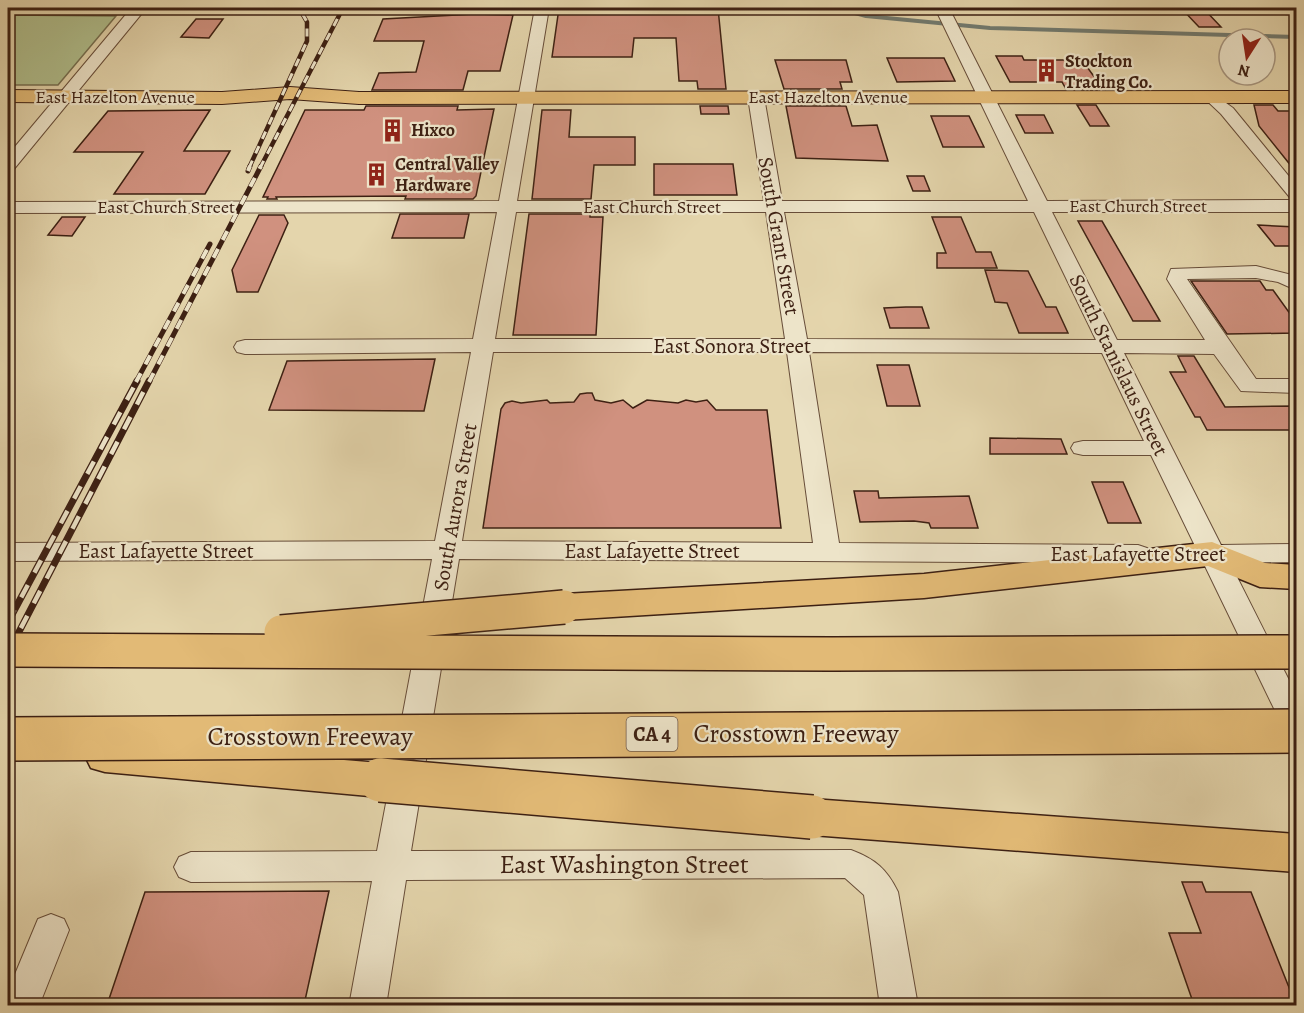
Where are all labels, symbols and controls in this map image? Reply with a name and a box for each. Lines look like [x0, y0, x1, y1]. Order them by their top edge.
north arrow [1217, 27, 1277, 87]
place label: Stockton Trading Co. [1065, 49, 1153, 94]
building icon: Stockton Trading Co. [1034, 58, 1060, 84]
text: N [1236, 59, 1252, 83]
street label: East Hazelton Avenue [35, 85, 195, 109]
street label: East Hazelton Avenue [748, 85, 908, 109]
building icon: Hixco [380, 117, 406, 143]
place label: Hixco [411, 118, 455, 142]
place label: Central Valley Hardware [395, 152, 499, 197]
street label: South Grant Street [751, 155, 807, 317]
building icon: Central Valley Hardware [364, 161, 390, 187]
street label: East Church Street [1069, 194, 1207, 218]
street label: East Church Street [97, 195, 235, 219]
street label: East Church Street [583, 195, 721, 219]
street label: South Stanislaus Street [1063, 269, 1175, 461]
street label: East Sonora Street [653, 332, 811, 360]
street label: South Aurora Street [426, 421, 484, 593]
street label: East Lafayette Street [78, 537, 254, 565]
street label: East Lafayette Street [564, 537, 740, 565]
street label: East Lafayette Street [1050, 540, 1226, 568]
street label: Crosstown Freeway [693, 716, 899, 751]
road number: CA 4 [626, 717, 678, 751]
street label: Crosstown Freeway [207, 719, 413, 754]
street label: East Washington Street [499, 847, 749, 882]

